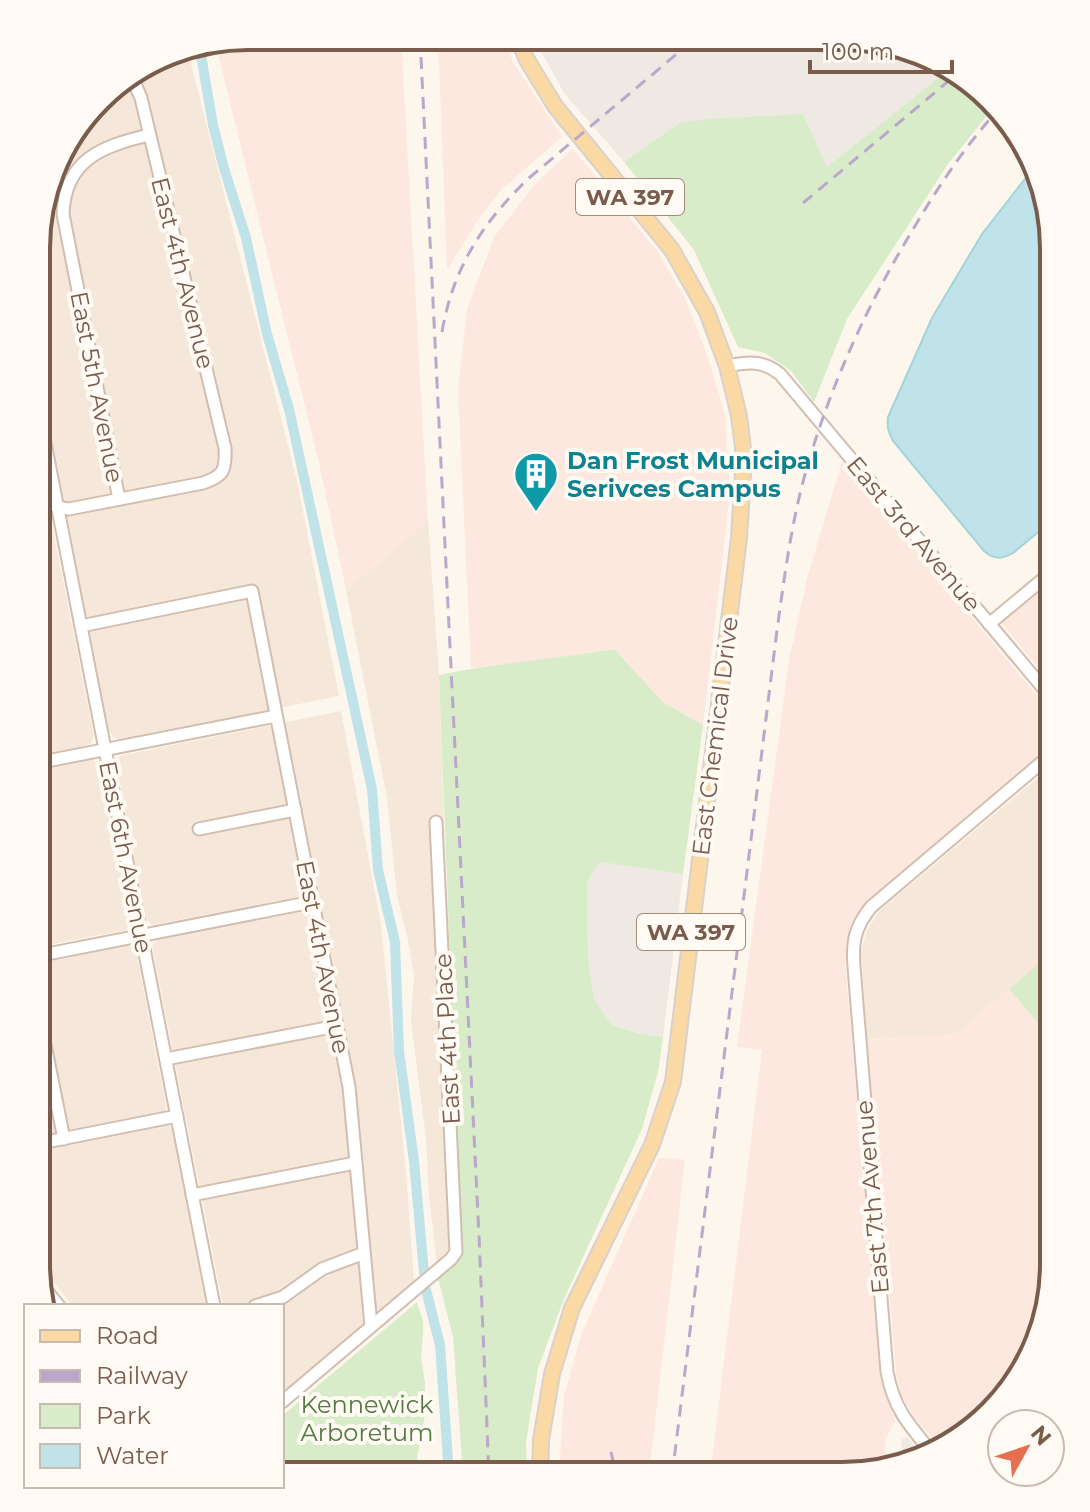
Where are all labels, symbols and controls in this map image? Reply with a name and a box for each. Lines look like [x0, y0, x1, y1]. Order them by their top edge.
scale bar [810, 24, 952, 74]
text: 100 m [822, 37, 894, 66]
street label: East 4th Avenue [145, 174, 221, 372]
road number: WA 397 [576, 179, 684, 215]
street label: East 5th Avenue [64, 289, 130, 485]
place label: Dan Frost Municipal Serivces Campus [567, 446, 819, 503]
building icon: Dan Frost Municipal Serivces Campus [512, 450, 560, 513]
street label: East 3rd Avenue [841, 450, 987, 618]
street label: East Chemical Drive [686, 615, 744, 857]
street label: East 6th Avenue [93, 758, 159, 956]
street label: East 4th Avenue [290, 858, 356, 1056]
road number: WA 397 [637, 914, 745, 950]
street label: East 4th Place [428, 953, 466, 1125]
street label: East 7th Avenue [849, 1099, 895, 1295]
legend [24, 1304, 284, 1488]
text: Road [96, 1321, 159, 1350]
text: Railway [96, 1361, 188, 1390]
park label: Kennewick Arboretum [300, 1390, 434, 1447]
text: Park [96, 1401, 151, 1430]
north arrow [986, 1408, 1066, 1488]
text: N [1025, 1420, 1057, 1451]
text: Water [96, 1441, 169, 1470]

